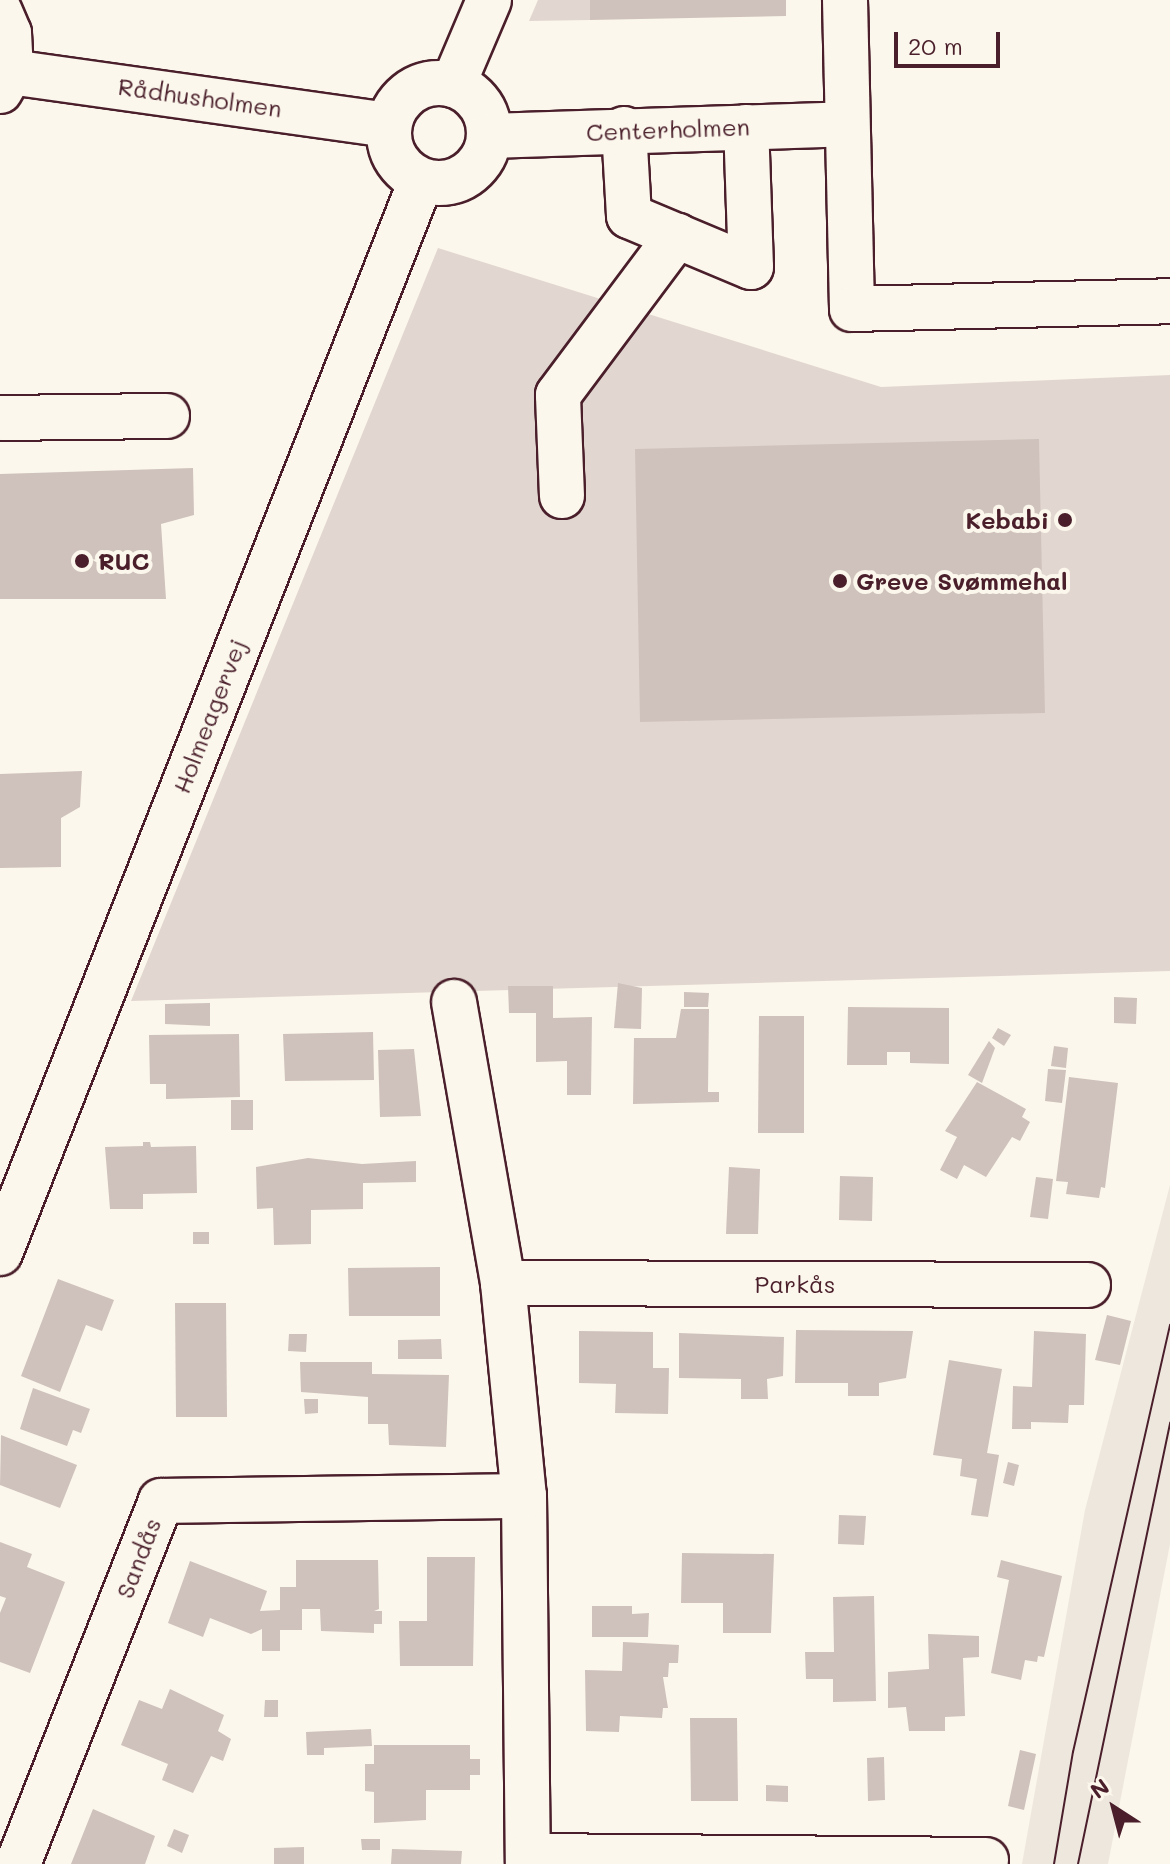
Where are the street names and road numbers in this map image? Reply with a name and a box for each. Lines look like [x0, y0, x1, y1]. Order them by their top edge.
street label: Rådhusholmen [116, 71, 284, 123]
street label: Centerholmen [586, 112, 750, 146]
street label: Holmeagervej [166, 635, 252, 797]
street label: Parkås [754, 1270, 836, 1298]
street label: Sandås [110, 1514, 166, 1602]

